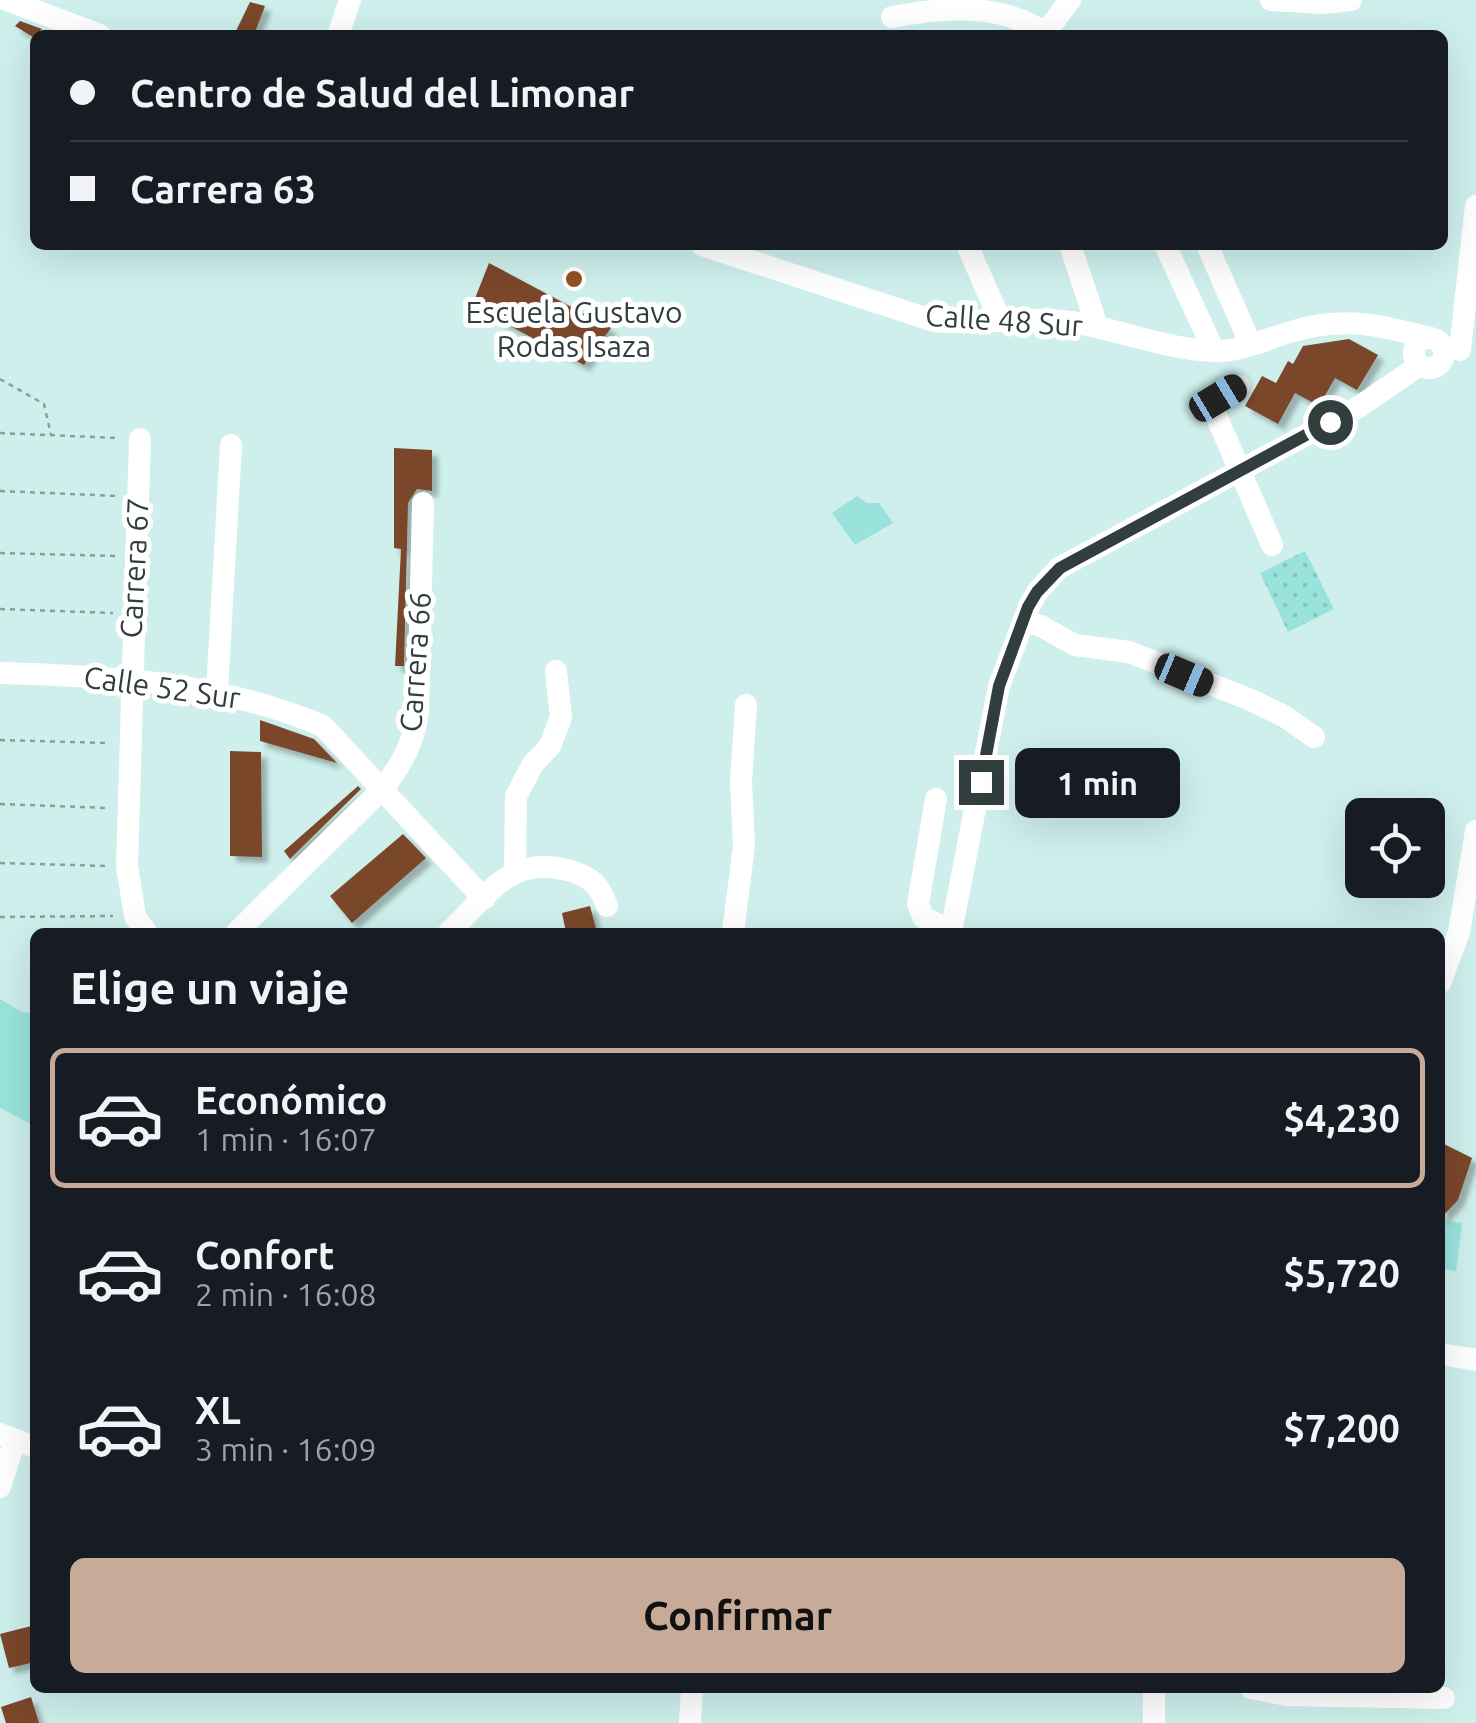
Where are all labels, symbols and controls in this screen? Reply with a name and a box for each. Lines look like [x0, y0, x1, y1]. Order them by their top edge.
text: Centro de Salud del Limonar [130, 72, 634, 114]
text: Carrera 63 [130, 168, 316, 210]
marker: Escuela Gustavo Rodas Isaza [563, 268, 585, 290]
place label: Escuela Gustavo Rodas Isaza [466, 295, 683, 363]
street label: Calle 48 Sur [924, 298, 1085, 343]
car [1185, 370, 1251, 426]
route start [1308, 400, 1353, 445]
street label: Carrera 67 [113, 497, 155, 639]
street label: Carrera 66 [393, 591, 437, 733]
car [1151, 649, 1217, 701]
street label: Calle 52 Sur [82, 659, 243, 715]
callout: 1 min [1016, 747, 1181, 817]
route end [959, 760, 1004, 805]
text: 1 min [1057, 765, 1138, 801]
map controls [1345, 798, 1445, 898]
button: locate [1345, 798, 1445, 898]
text: Elige un viaje [70, 962, 350, 1013]
icon: car [75, 1073, 165, 1163]
text: Económico [195, 1079, 387, 1121]
text: $4,230 [1283, 1097, 1400, 1139]
text: 1 min · 16:07 [195, 1121, 377, 1157]
icon: car [75, 1228, 165, 1318]
text: Confort [195, 1234, 334, 1276]
text: $5,720 [1283, 1252, 1400, 1294]
text: 2 min · 16:08 [195, 1276, 377, 1312]
icon: car [75, 1383, 165, 1473]
text: XL [195, 1389, 241, 1431]
text: $7,200 [1283, 1407, 1400, 1449]
text: 3 min · 16:09 [195, 1431, 377, 1467]
button: Confirmar [70, 1558, 1405, 1673]

